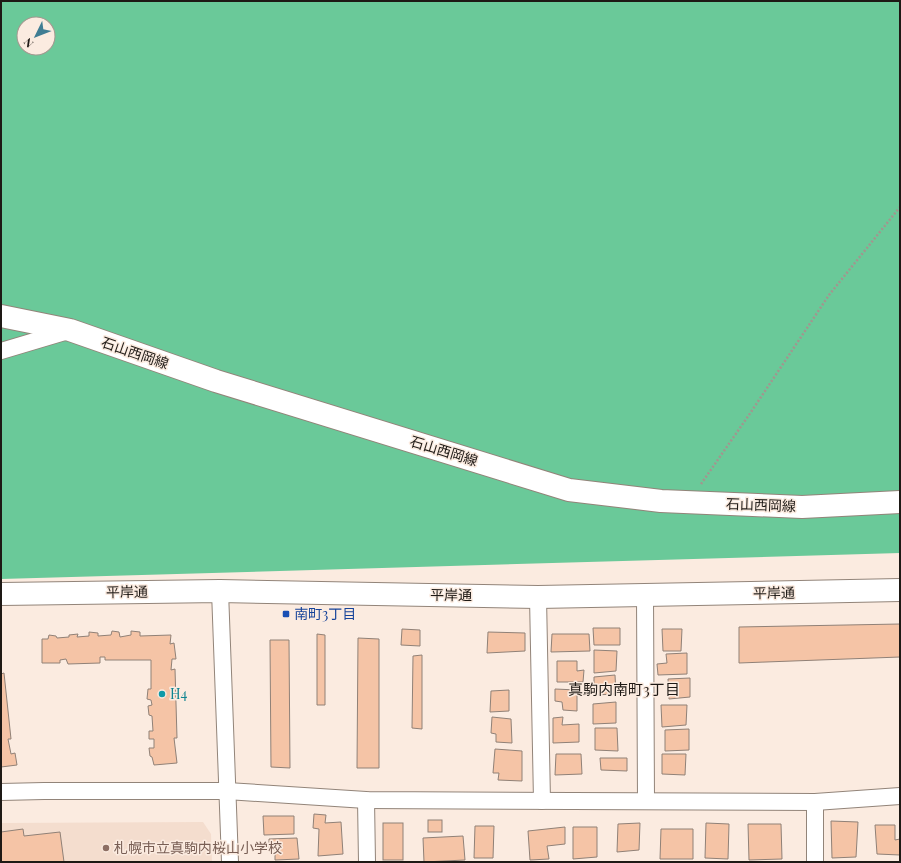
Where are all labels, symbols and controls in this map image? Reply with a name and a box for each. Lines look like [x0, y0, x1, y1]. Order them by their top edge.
north arrow [16, 16, 56, 56]
text: N [20, 35, 37, 51]
street label: 石山西岡線 [99, 332, 171, 373]
street label: 石山西岡線 [408, 431, 480, 470]
street label: 石山西岡線 [726, 494, 796, 515]
street label: 平岸通 [106, 582, 148, 601]
street label: 平岸通 [753, 583, 795, 602]
street label: 平岸通 [430, 585, 472, 604]
place label: 南町3丁目 [294, 604, 356, 623]
marker: 南町3丁目 [281, 609, 291, 619]
district label: 真駒内南町3丁目 [568, 679, 680, 699]
place label: H4 [170, 684, 188, 703]
marker: H4 [157, 689, 167, 699]
place label: 札幌市立真駒内桜山小学校 [114, 838, 282, 857]
marker: 札幌市立真駒内桜山小学校 [101, 843, 111, 853]

